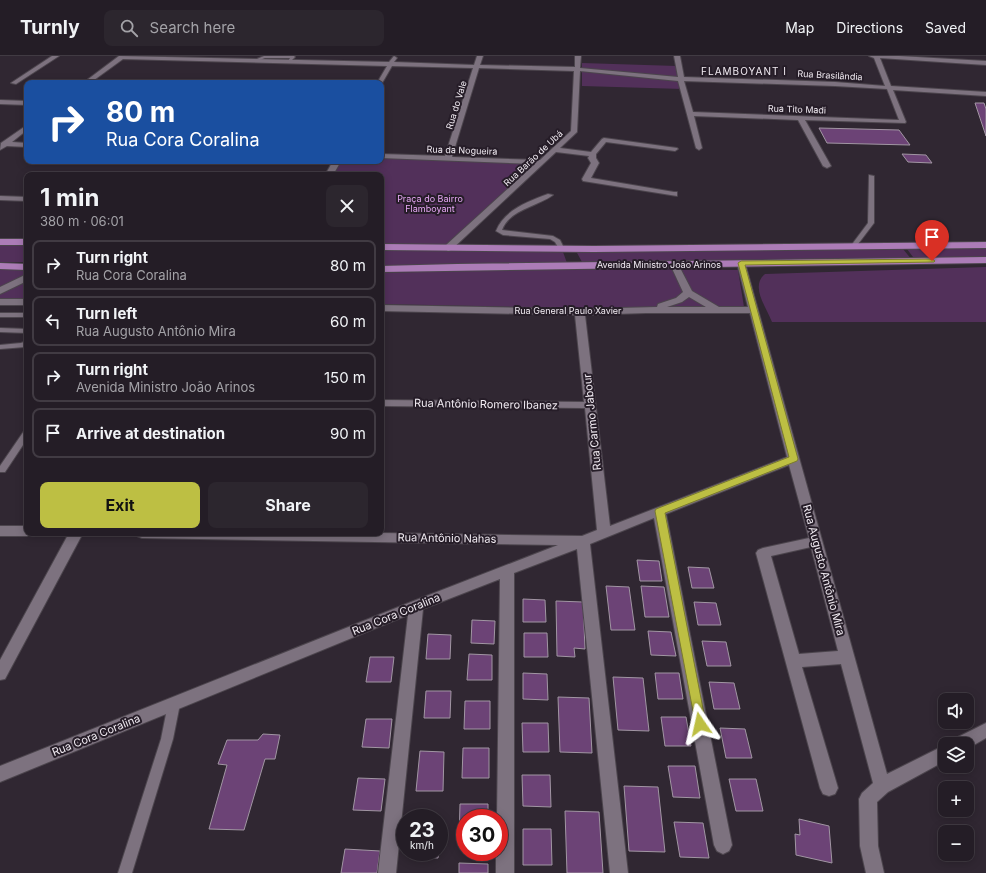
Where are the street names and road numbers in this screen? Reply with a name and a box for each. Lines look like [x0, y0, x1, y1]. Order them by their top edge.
street label: Rua Brasilândia [797, 68, 863, 82]
street label: Rua do Vale [443, 79, 469, 131]
street label: Rua Tito Madi [768, 102, 826, 116]
street label: Rua Barão de Ubá [501, 128, 565, 188]
street label: Rua da Nogueira [426, 143, 498, 157]
street label: Avenida Ministro João Arinos [597, 259, 721, 270]
street label: Rua General Paulo Xavier [514, 305, 622, 316]
street label: Rua Carmo Jabour [580, 373, 604, 471]
street label: Rua Antônio Romero Ibanez [414, 396, 558, 412]
street label: Rua Augusto Antônio Mira [800, 503, 848, 637]
street label: Rua Antônio Nahas [397, 530, 497, 546]
street label: Rua Cora Coralina [350, 590, 442, 638]
street label: Rua Cora Coralina [50, 711, 142, 759]

